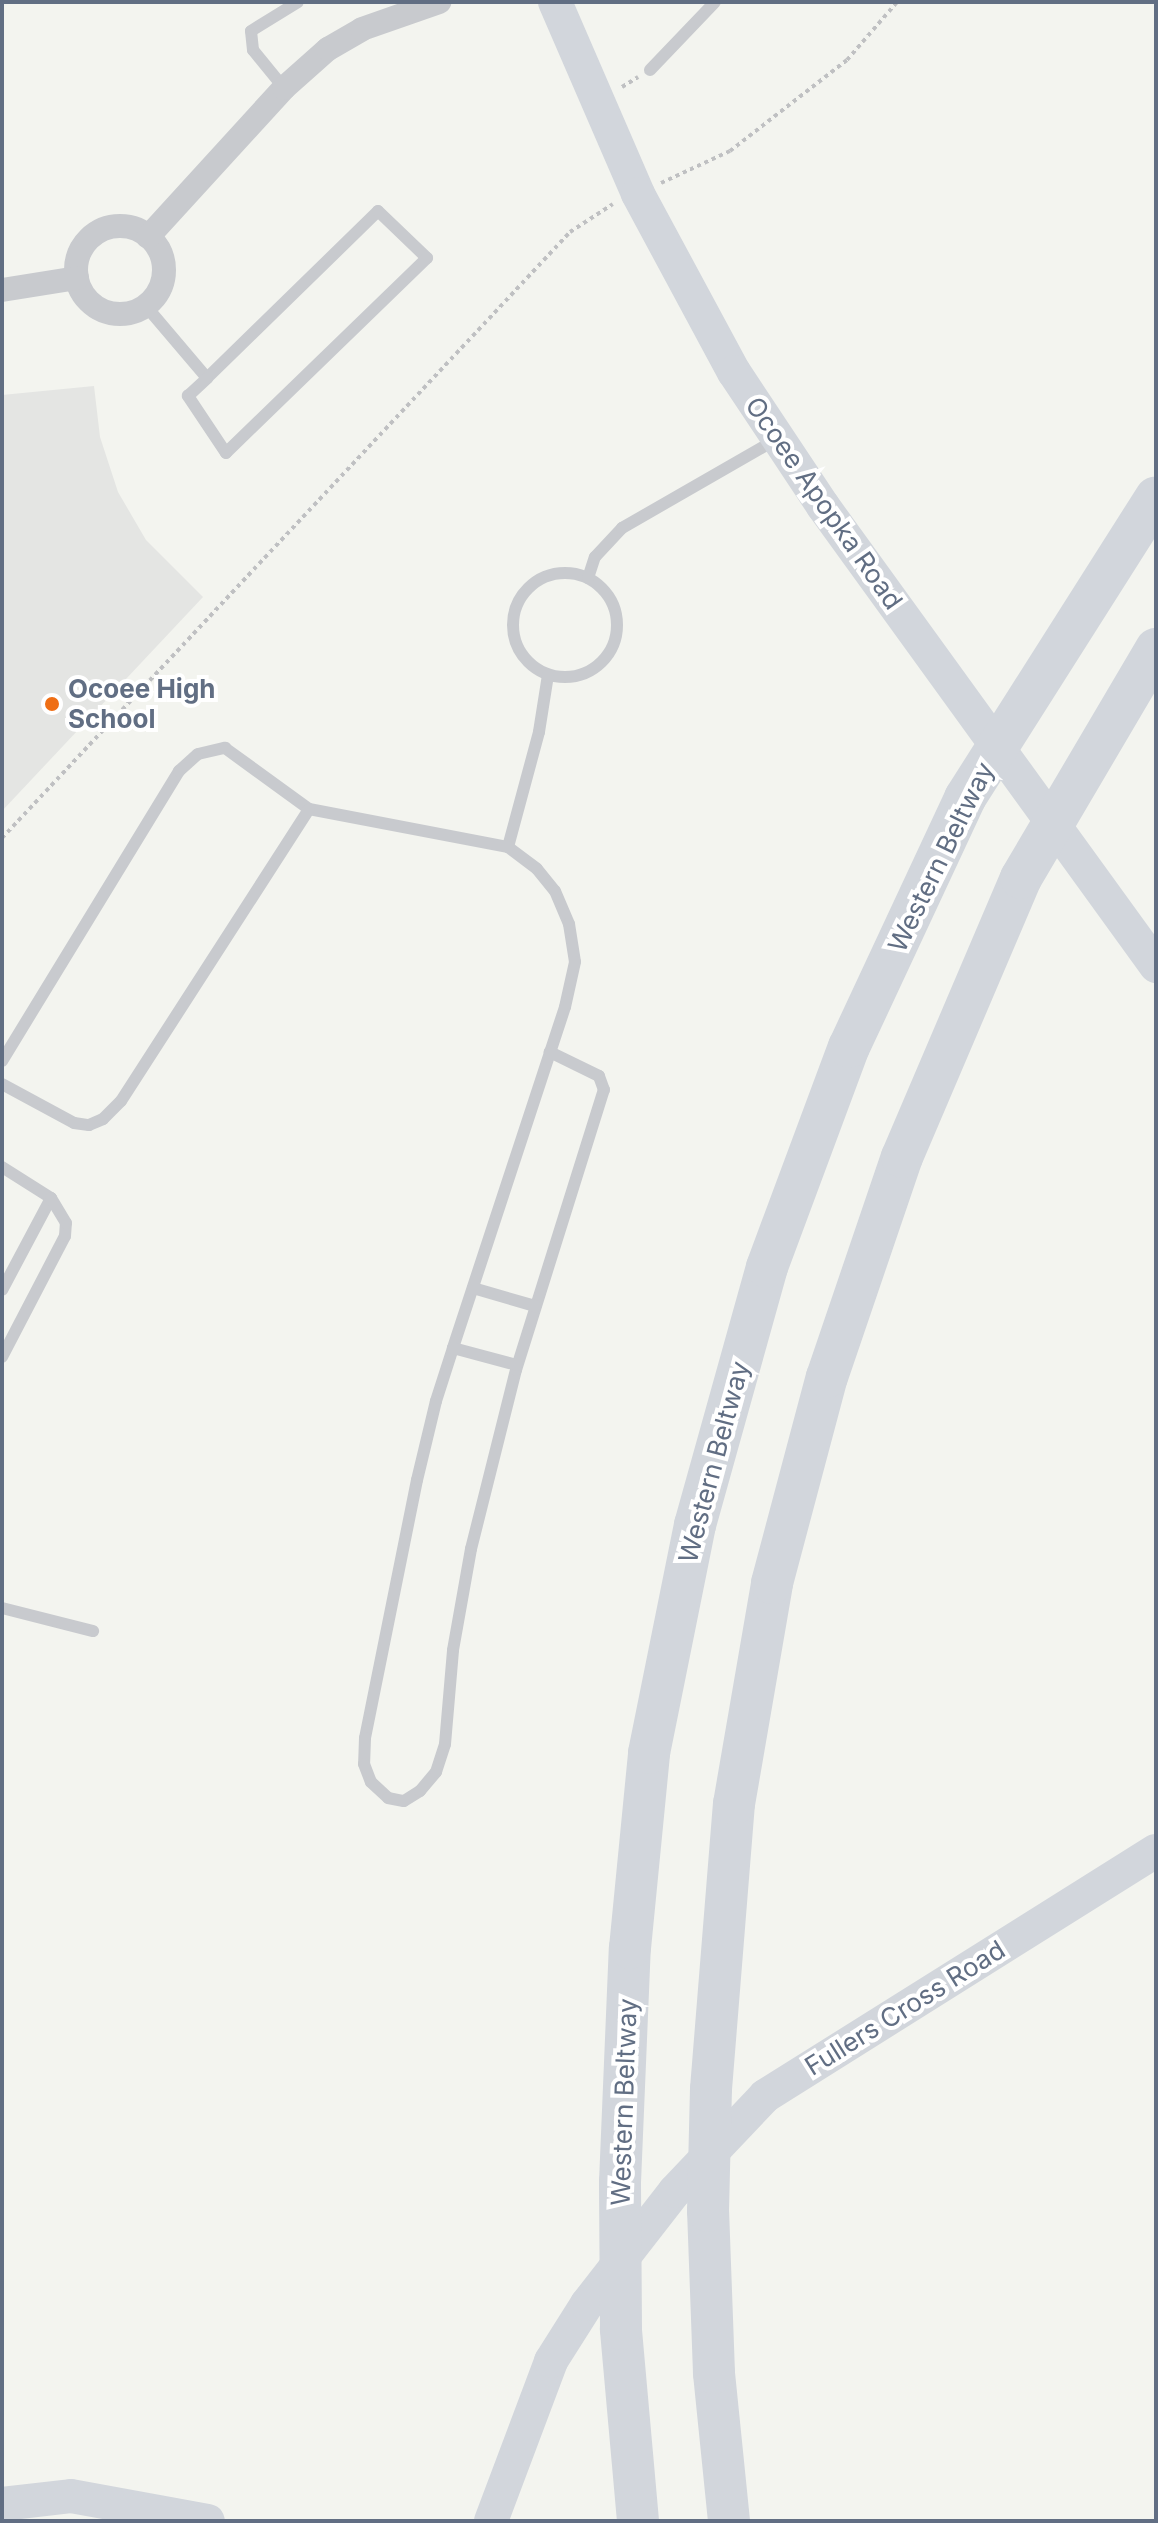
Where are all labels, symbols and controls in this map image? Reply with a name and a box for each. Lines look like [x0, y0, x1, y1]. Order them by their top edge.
street label: Ocoee Apopka Road [739, 391, 909, 615]
place label: Ocoee High School [68, 673, 215, 734]
marker: Ocoee High School [43, 695, 61, 713]
street label: Western Beltway [882, 757, 1000, 957]
street label: Western Beltway [672, 1358, 756, 1566]
street label: Fullers Cross Road [799, 1934, 1011, 2082]
street label: Western Beltway [605, 1998, 643, 2206]

